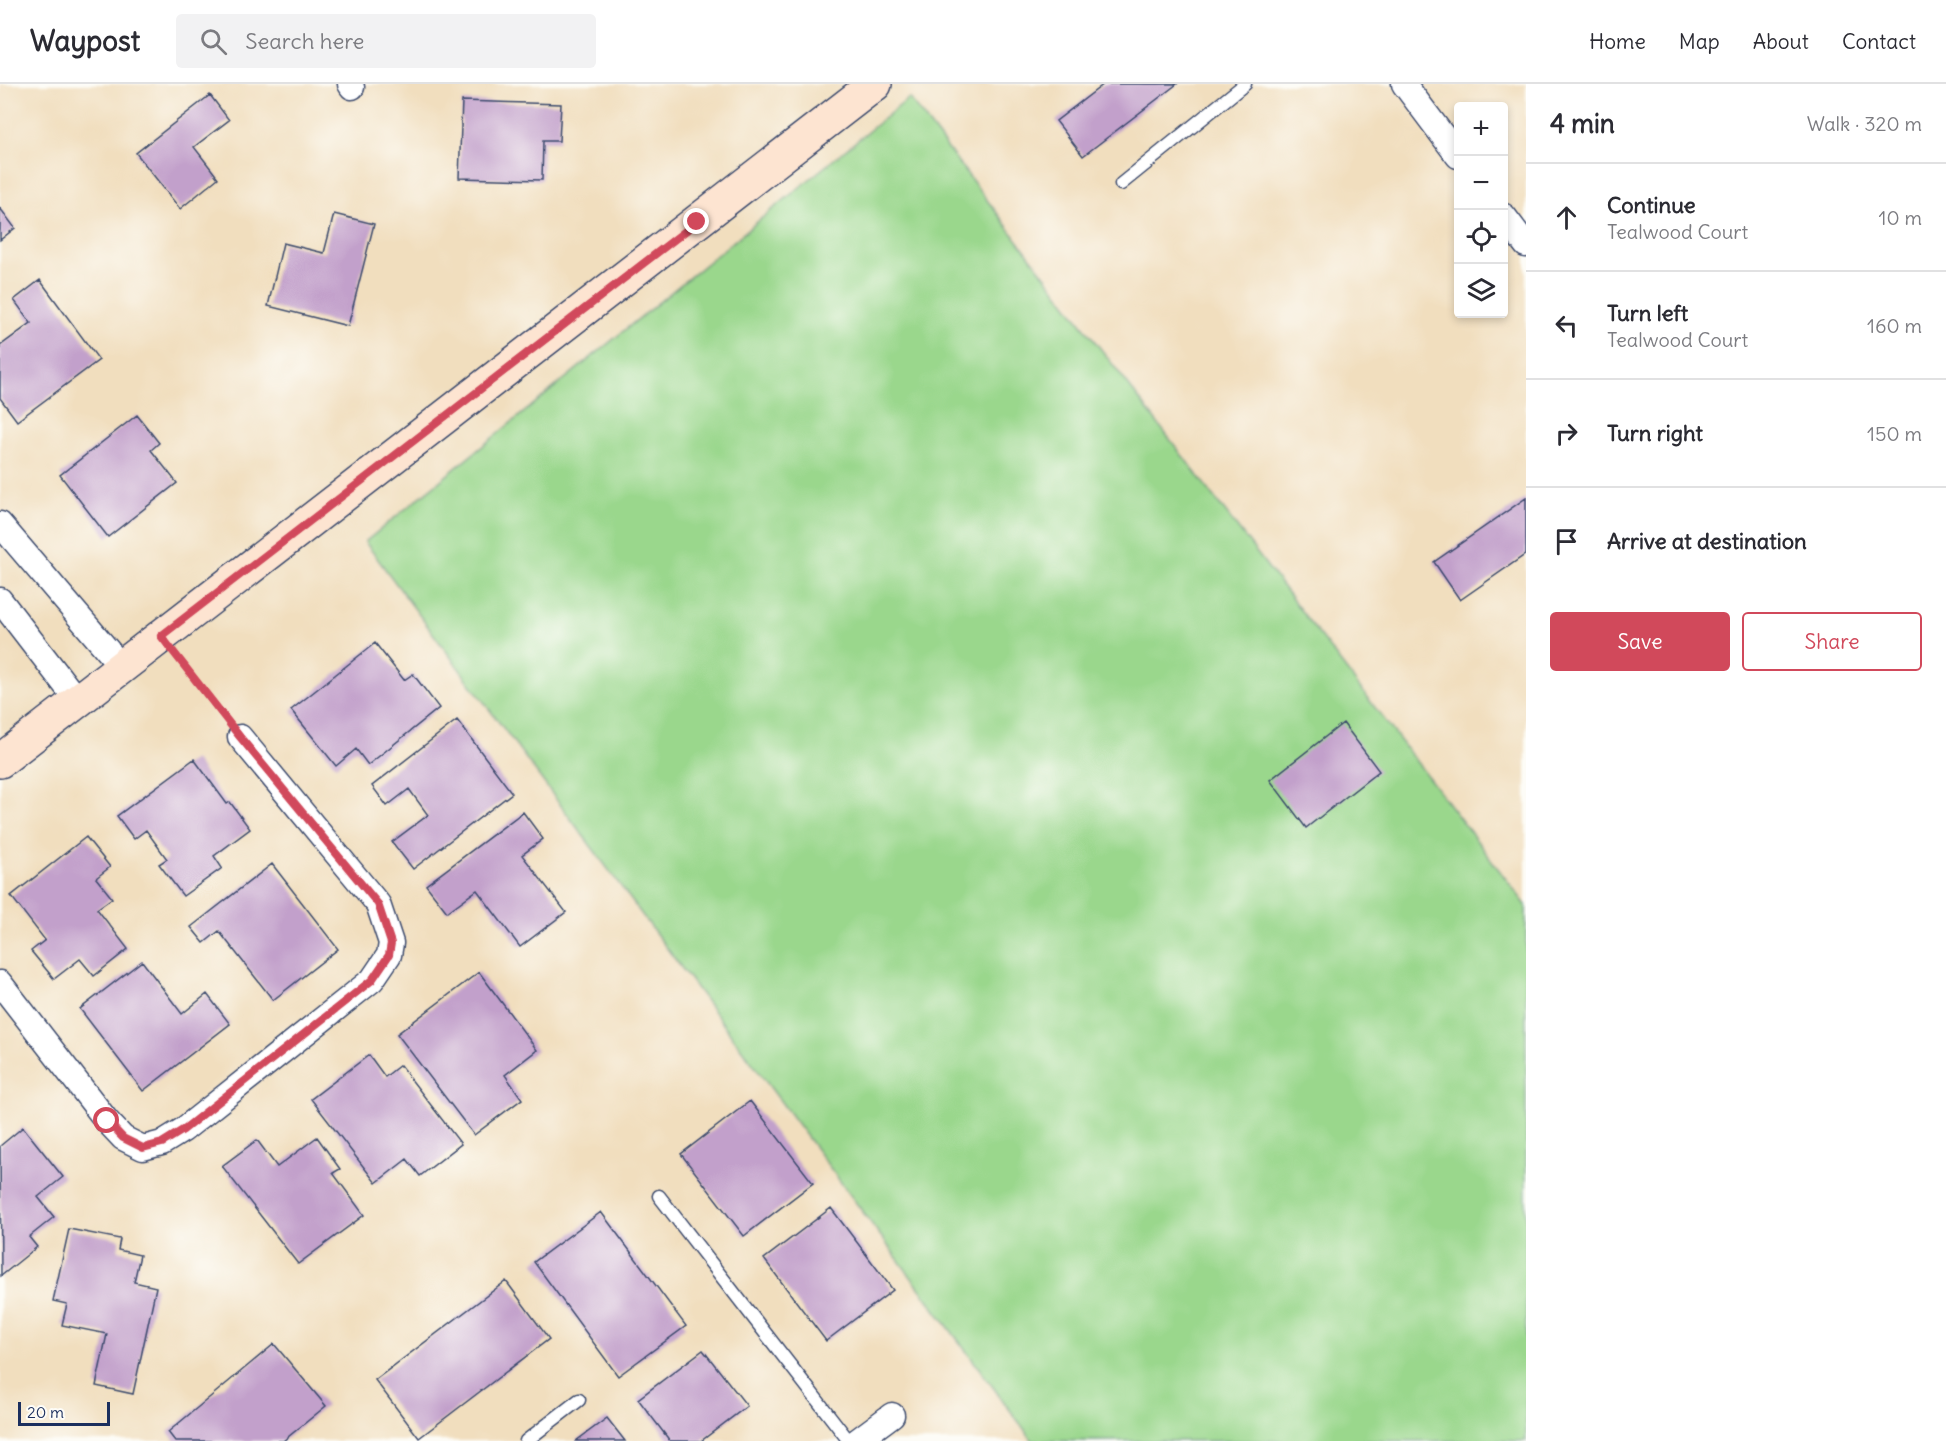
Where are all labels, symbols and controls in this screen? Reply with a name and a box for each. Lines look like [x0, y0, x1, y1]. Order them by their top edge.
search box [176, 14, 596, 68]
text: Waypost [30, 23, 140, 59]
icon: search [197, 25, 230, 58]
text: Search here [245, 27, 364, 55]
text: Home [1589, 28, 1646, 55]
text: Map [1679, 28, 1720, 55]
text: About [1753, 28, 1809, 55]
text: Contact [1842, 28, 1916, 55]
map controls [1454, 102, 1508, 318]
button: + [1454, 102, 1508, 156]
text: 4 min [1550, 107, 1615, 140]
text: Walk · 320 m [1807, 111, 1922, 136]
button: − [1454, 156, 1508, 210]
text: Continue [1607, 191, 1696, 219]
icon: ahead [1550, 201, 1583, 234]
text: 10 m [1879, 205, 1922, 230]
route end [683, 208, 709, 234]
button: locate [1454, 210, 1508, 264]
text: Tealwood Court [1607, 219, 1748, 244]
button: layers [1454, 264, 1508, 318]
text: Turn left [1607, 299, 1688, 327]
icon: left [1550, 309, 1583, 342]
text: 160 m [1867, 313, 1922, 338]
text: Tealwood Court [1607, 327, 1748, 352]
icon: right [1550, 417, 1583, 450]
text: Turn right [1607, 419, 1703, 447]
text: 150 m [1867, 421, 1922, 446]
icon: arrive [1550, 525, 1583, 558]
text: Arrive at destination [1607, 527, 1807, 555]
button: Save [1550, 612, 1730, 671]
button: Share [1742, 612, 1922, 671]
route start [93, 1107, 119, 1133]
scale bar [18, 1399, 110, 1426]
text: 20 m [27, 1402, 64, 1422]

